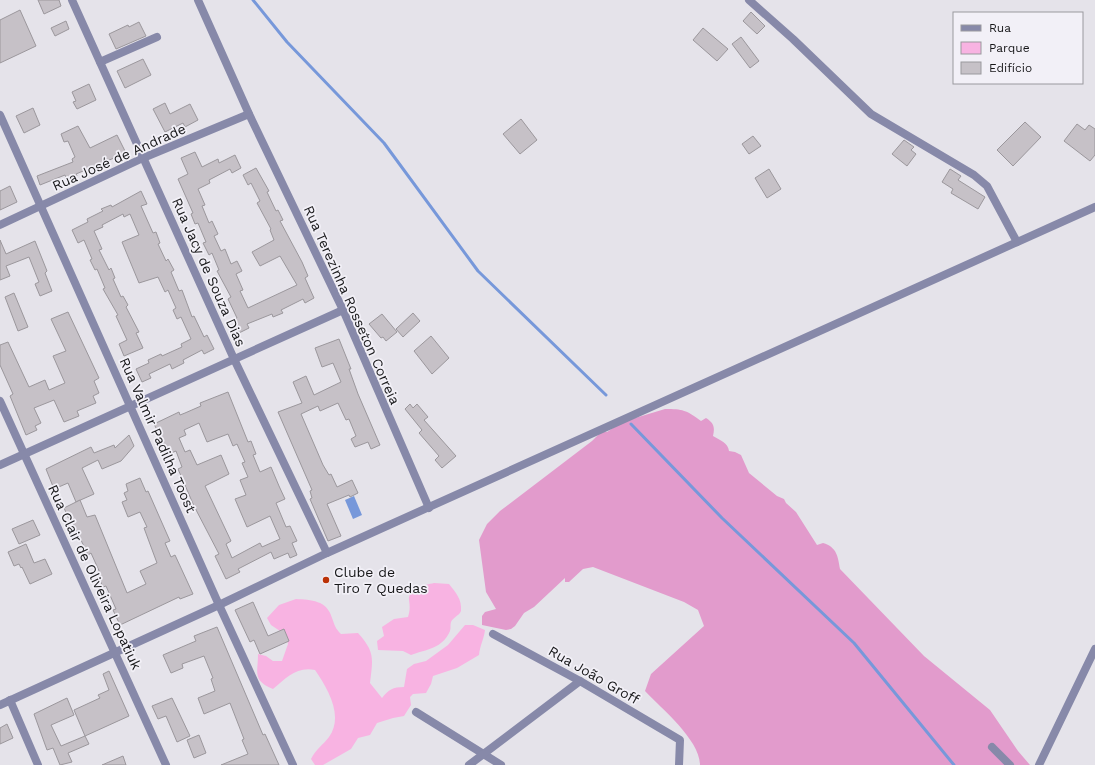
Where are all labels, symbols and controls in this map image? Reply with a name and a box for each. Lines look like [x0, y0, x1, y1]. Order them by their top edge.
legend [953, 12, 1083, 84]
text: Rua [989, 21, 1011, 35]
text: Parque [989, 41, 1030, 55]
text: Edifício [989, 61, 1032, 75]
street label: Rua José de Andrade [50, 120, 188, 194]
street label: Rua Jacy de Souza Dias [169, 195, 249, 349]
street label: Rua Terezinha Rosseton Correia [301, 203, 403, 407]
street label: Rua Valmir Padilha Toost [116, 355, 200, 515]
street label: Rua Clair de Oliveira Lopatiuk [45, 482, 145, 672]
place label: Clube de Tiro 7 Quedas [334, 564, 428, 596]
marker: Clube de Tiro 7 Quedas [321, 575, 331, 585]
street label: Rua João Groff [546, 643, 642, 707]

